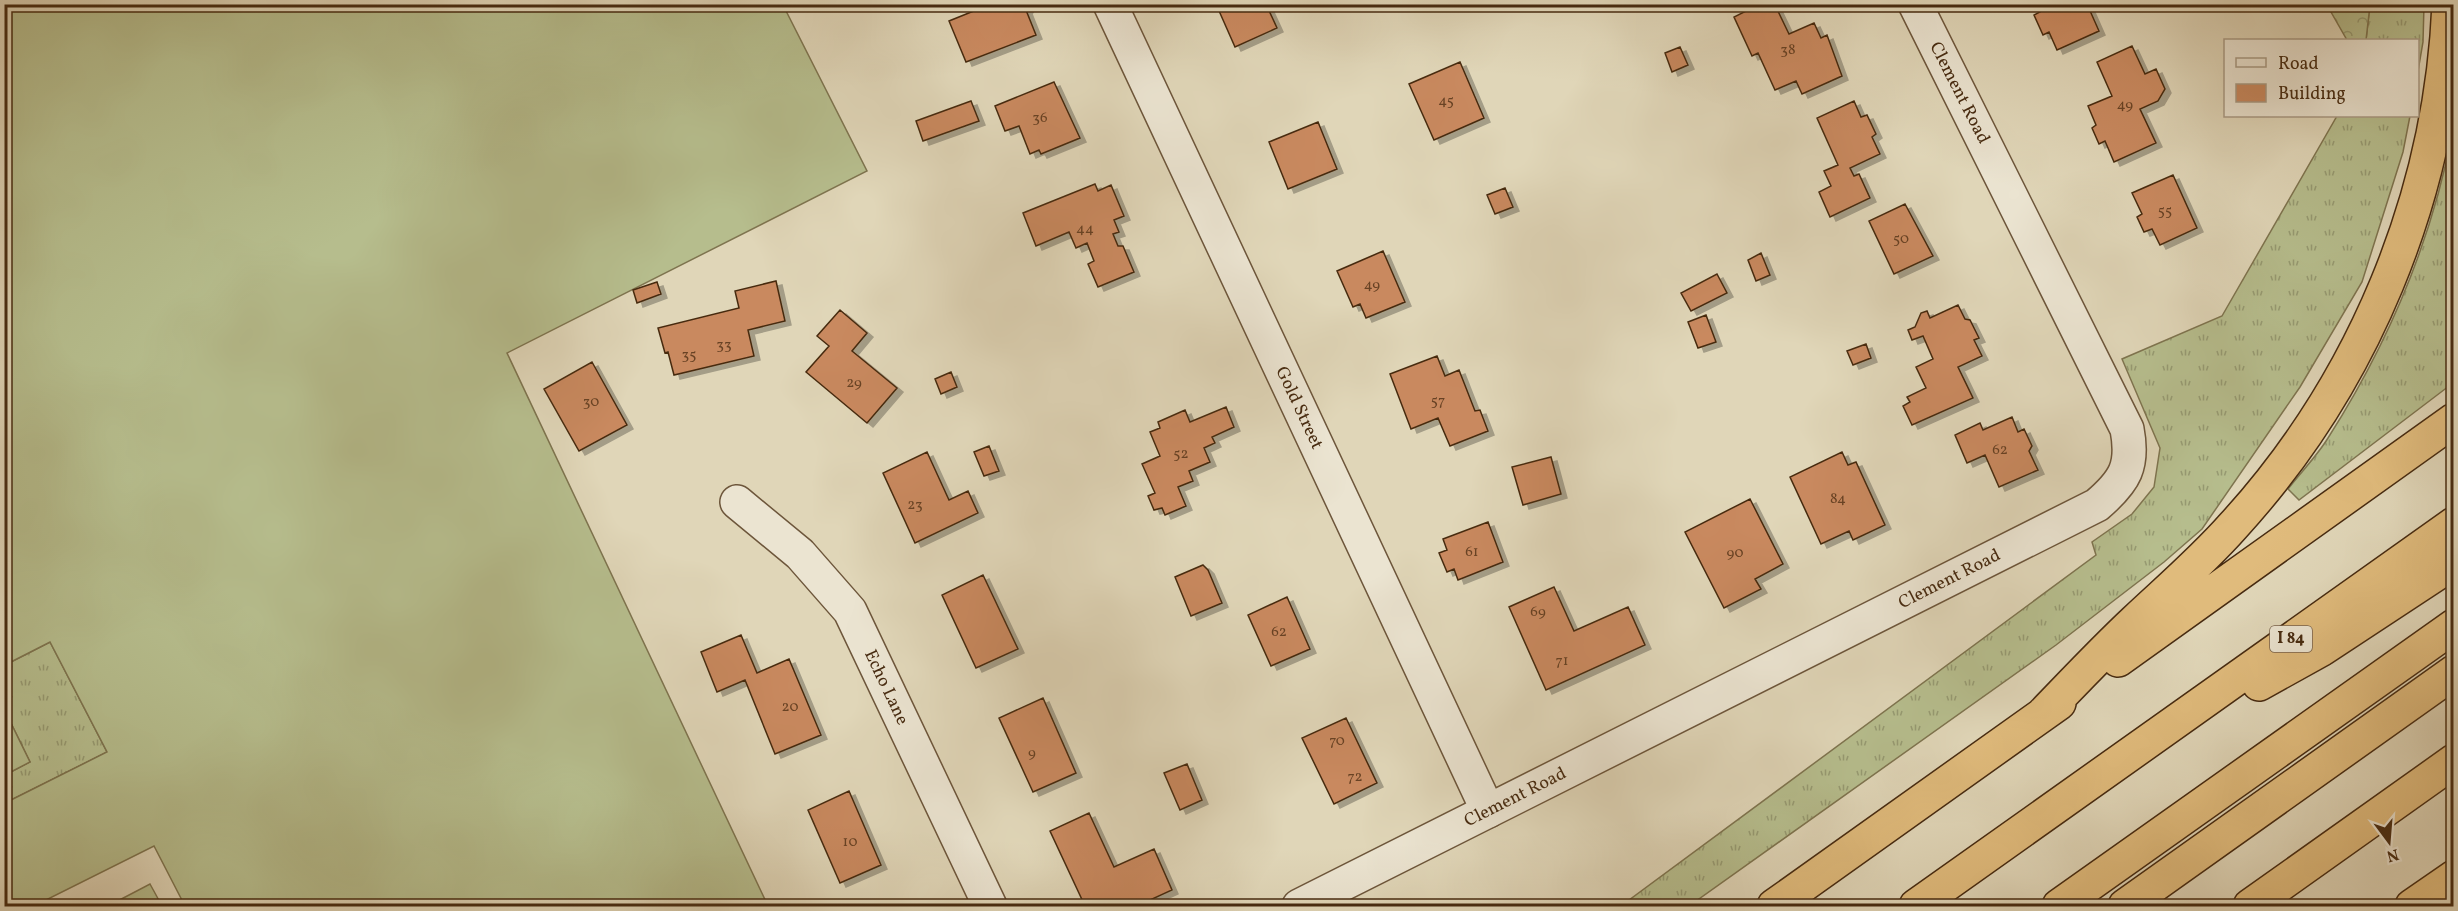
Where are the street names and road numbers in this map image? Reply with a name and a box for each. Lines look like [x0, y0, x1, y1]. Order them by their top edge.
street label: Clement Road [1923, 38, 1995, 148]
street label: Gold Street [1269, 362, 1329, 453]
street label: Clement Road [1894, 543, 2005, 615]
road number: I 84 [2270, 626, 2312, 652]
street label: Echo Lane [858, 646, 915, 729]
street label: Clement Road [1460, 761, 1571, 834]

